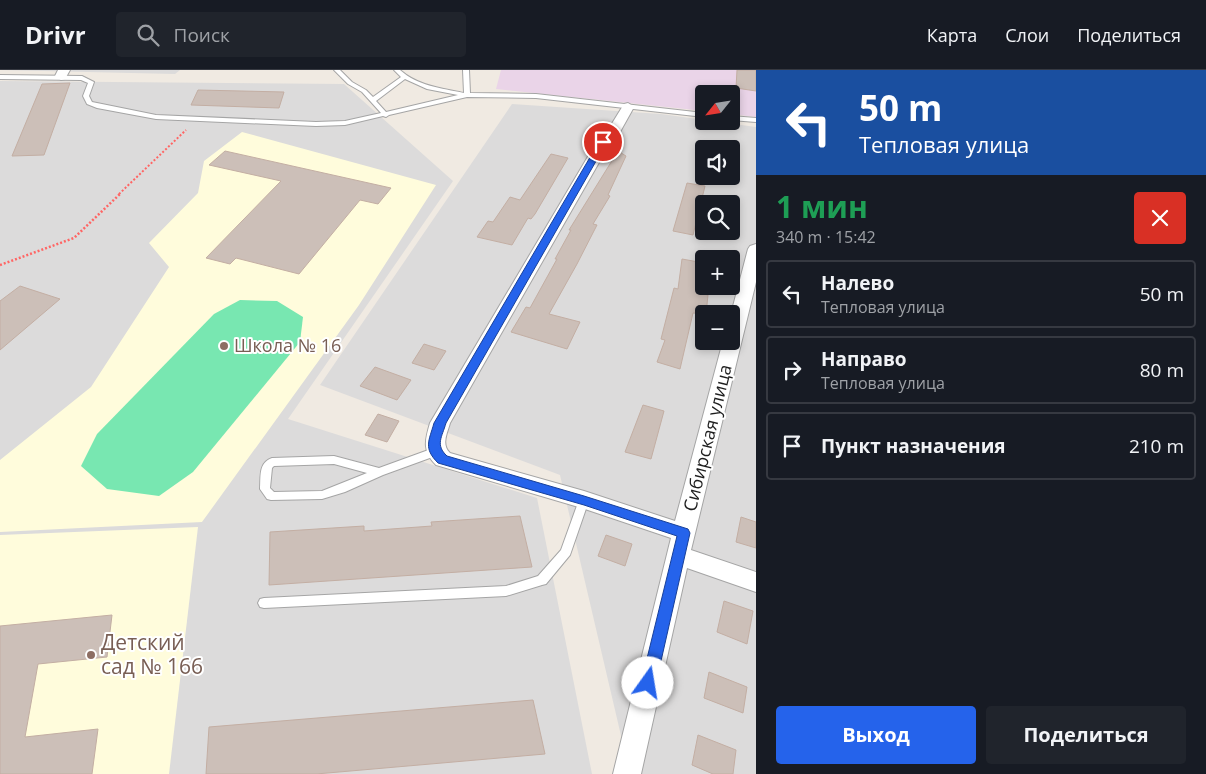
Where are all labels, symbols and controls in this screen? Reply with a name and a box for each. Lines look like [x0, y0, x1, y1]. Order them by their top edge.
search box [116, 12, 466, 57]
text: Drivr [25, 18, 86, 51]
icon: search [134, 21, 162, 49]
text: Поиск [174, 22, 230, 48]
text: Карта [927, 23, 977, 47]
text: Слои [1005, 23, 1049, 47]
text: Поделиться [1077, 23, 1181, 47]
text: 50 m [859, 84, 942, 131]
north arrow [695, 85, 740, 130]
map controls [695, 85, 740, 350]
icon: left [776, 90, 841, 155]
pin [582, 121, 624, 163]
icon: arrive [589, 128, 617, 156]
text: Тепловая улица [859, 129, 1029, 159]
button: sound [695, 140, 740, 185]
text: 1 мин [776, 186, 868, 227]
button: close [1134, 192, 1186, 244]
button: search [695, 195, 740, 240]
text: 340 m · 15:42 [776, 226, 876, 248]
button: + [695, 250, 740, 295]
text: Налево [821, 270, 894, 296]
icon: left [778, 280, 806, 308]
text: 50 m [1140, 281, 1184, 307]
text: Тепловая улица [821, 296, 945, 318]
button: − [695, 305, 740, 350]
place label: Школа № 16 [234, 333, 341, 357]
marker: Школа № 16 [218, 340, 230, 352]
text: Направо [821, 346, 907, 372]
icon: right [778, 356, 806, 384]
text: 80 m [1140, 357, 1184, 383]
street label: Сибирская улица [677, 362, 737, 514]
text: Тепловая улица [821, 372, 945, 394]
icon: arrive [778, 432, 806, 460]
text: Пункт назначения [821, 433, 1006, 459]
text: 210 m [1129, 433, 1184, 459]
place label: Детский сад № 166 [101, 628, 203, 680]
marker: Детский сад № 166 [85, 649, 97, 661]
position arrow [621, 656, 673, 708]
button: Выход [776, 706, 976, 764]
button: Поделиться [986, 706, 1186, 764]

